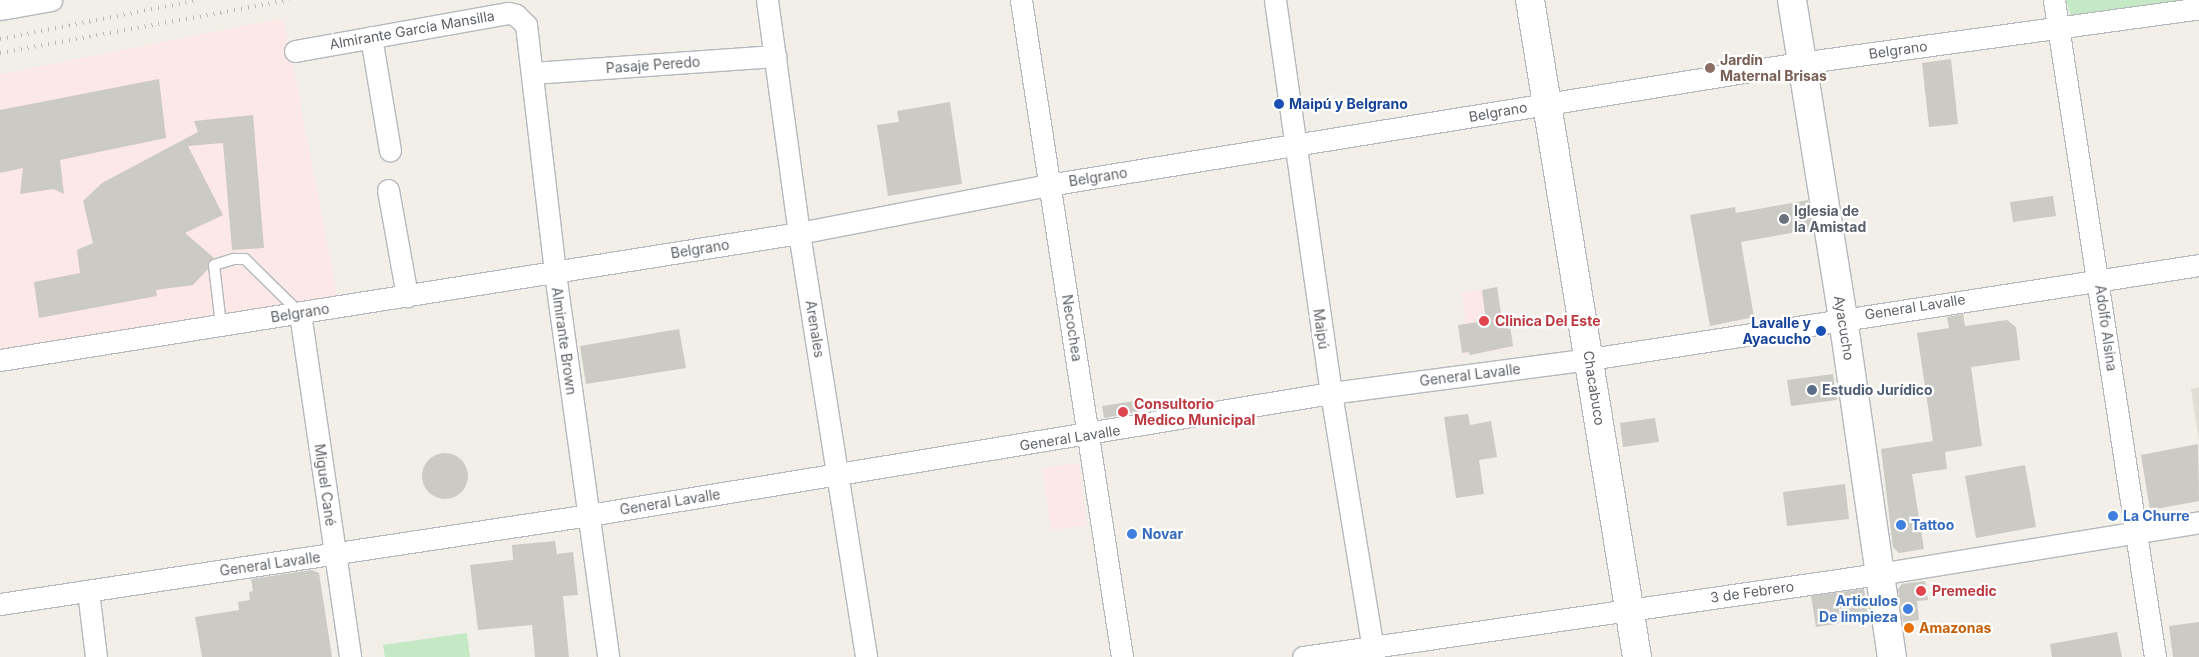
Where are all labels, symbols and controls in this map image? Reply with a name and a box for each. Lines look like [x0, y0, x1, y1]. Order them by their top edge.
street label: Almirante García Mansilla [328, 7, 496, 53]
street label: Belgrano [1868, 38, 1928, 62]
place label: Jardín Maternal Brisas [1720, 52, 1827, 84]
street label: Pasaje Peredo [605, 53, 701, 77]
marker: Jardín Maternal Brisas [1704, 62, 1716, 74]
place label: Maipú y Belgrano [1289, 96, 1408, 112]
marker: Maipú y Belgrano [1273, 98, 1285, 110]
street label: Belgrano [1467, 99, 1529, 125]
street label: Belgrano [1068, 164, 1128, 190]
place label: Iglesia de la Amistad [1794, 203, 1866, 236]
marker: Iglesia de la Amistad [1778, 213, 1790, 225]
street label: Belgrano [670, 236, 730, 262]
street label: Adolfo Alsina [2092, 284, 2120, 372]
street label: Almirante Brown [548, 286, 580, 396]
street label: General Lavalle [1863, 291, 1967, 323]
street label: Necochea [1058, 293, 1086, 363]
street label: Ayacucho [1831, 294, 1857, 362]
street label: Arenales [802, 299, 828, 359]
street label: Belgrano [270, 300, 330, 326]
street label: Maipú [1310, 308, 1332, 350]
place label: Clinica Del Este [1495, 313, 1601, 329]
marker: Clinica Del Este [1477, 314, 1491, 328]
place label: Lavalle y Ayacucho [1743, 315, 1811, 348]
marker: Lavalle y Ayacucho [1815, 325, 1827, 337]
street label: Chacabuco [1580, 349, 1608, 427]
street label: General Lavalle [1419, 360, 1521, 390]
place label: Estudio Jurídico [1822, 382, 1933, 398]
marker: Estudio Jurídico [1806, 384, 1818, 396]
place label: Consultorio Medico Municipal [1134, 396, 1255, 428]
marker: Consultorio Medico Municipal [1116, 405, 1130, 419]
street label: General Lavalle [1018, 422, 1122, 454]
street label: Miguel Cané [311, 443, 339, 527]
street label: General Lavalle [618, 486, 722, 518]
place label: La Churre [2123, 508, 2190, 524]
marker: La Churre [2107, 510, 2119, 522]
place label: Tattoo [1911, 517, 1954, 533]
marker: Tattoo [1895, 519, 1907, 531]
place label: Novar [1142, 526, 1183, 542]
marker: Novar [1126, 528, 1138, 540]
street label: General Lavalle [218, 549, 322, 579]
street label: 3 de Febrero [1709, 578, 1795, 606]
place label: Premedic [1932, 583, 1997, 599]
marker: Premedic [1914, 584, 1928, 598]
place label: Articulos De limpieza [1819, 593, 1898, 626]
marker: Articulos De limpieza [1902, 603, 1914, 615]
place label: Amazonas [1919, 620, 1991, 636]
marker: Amazonas [1903, 622, 1915, 634]

